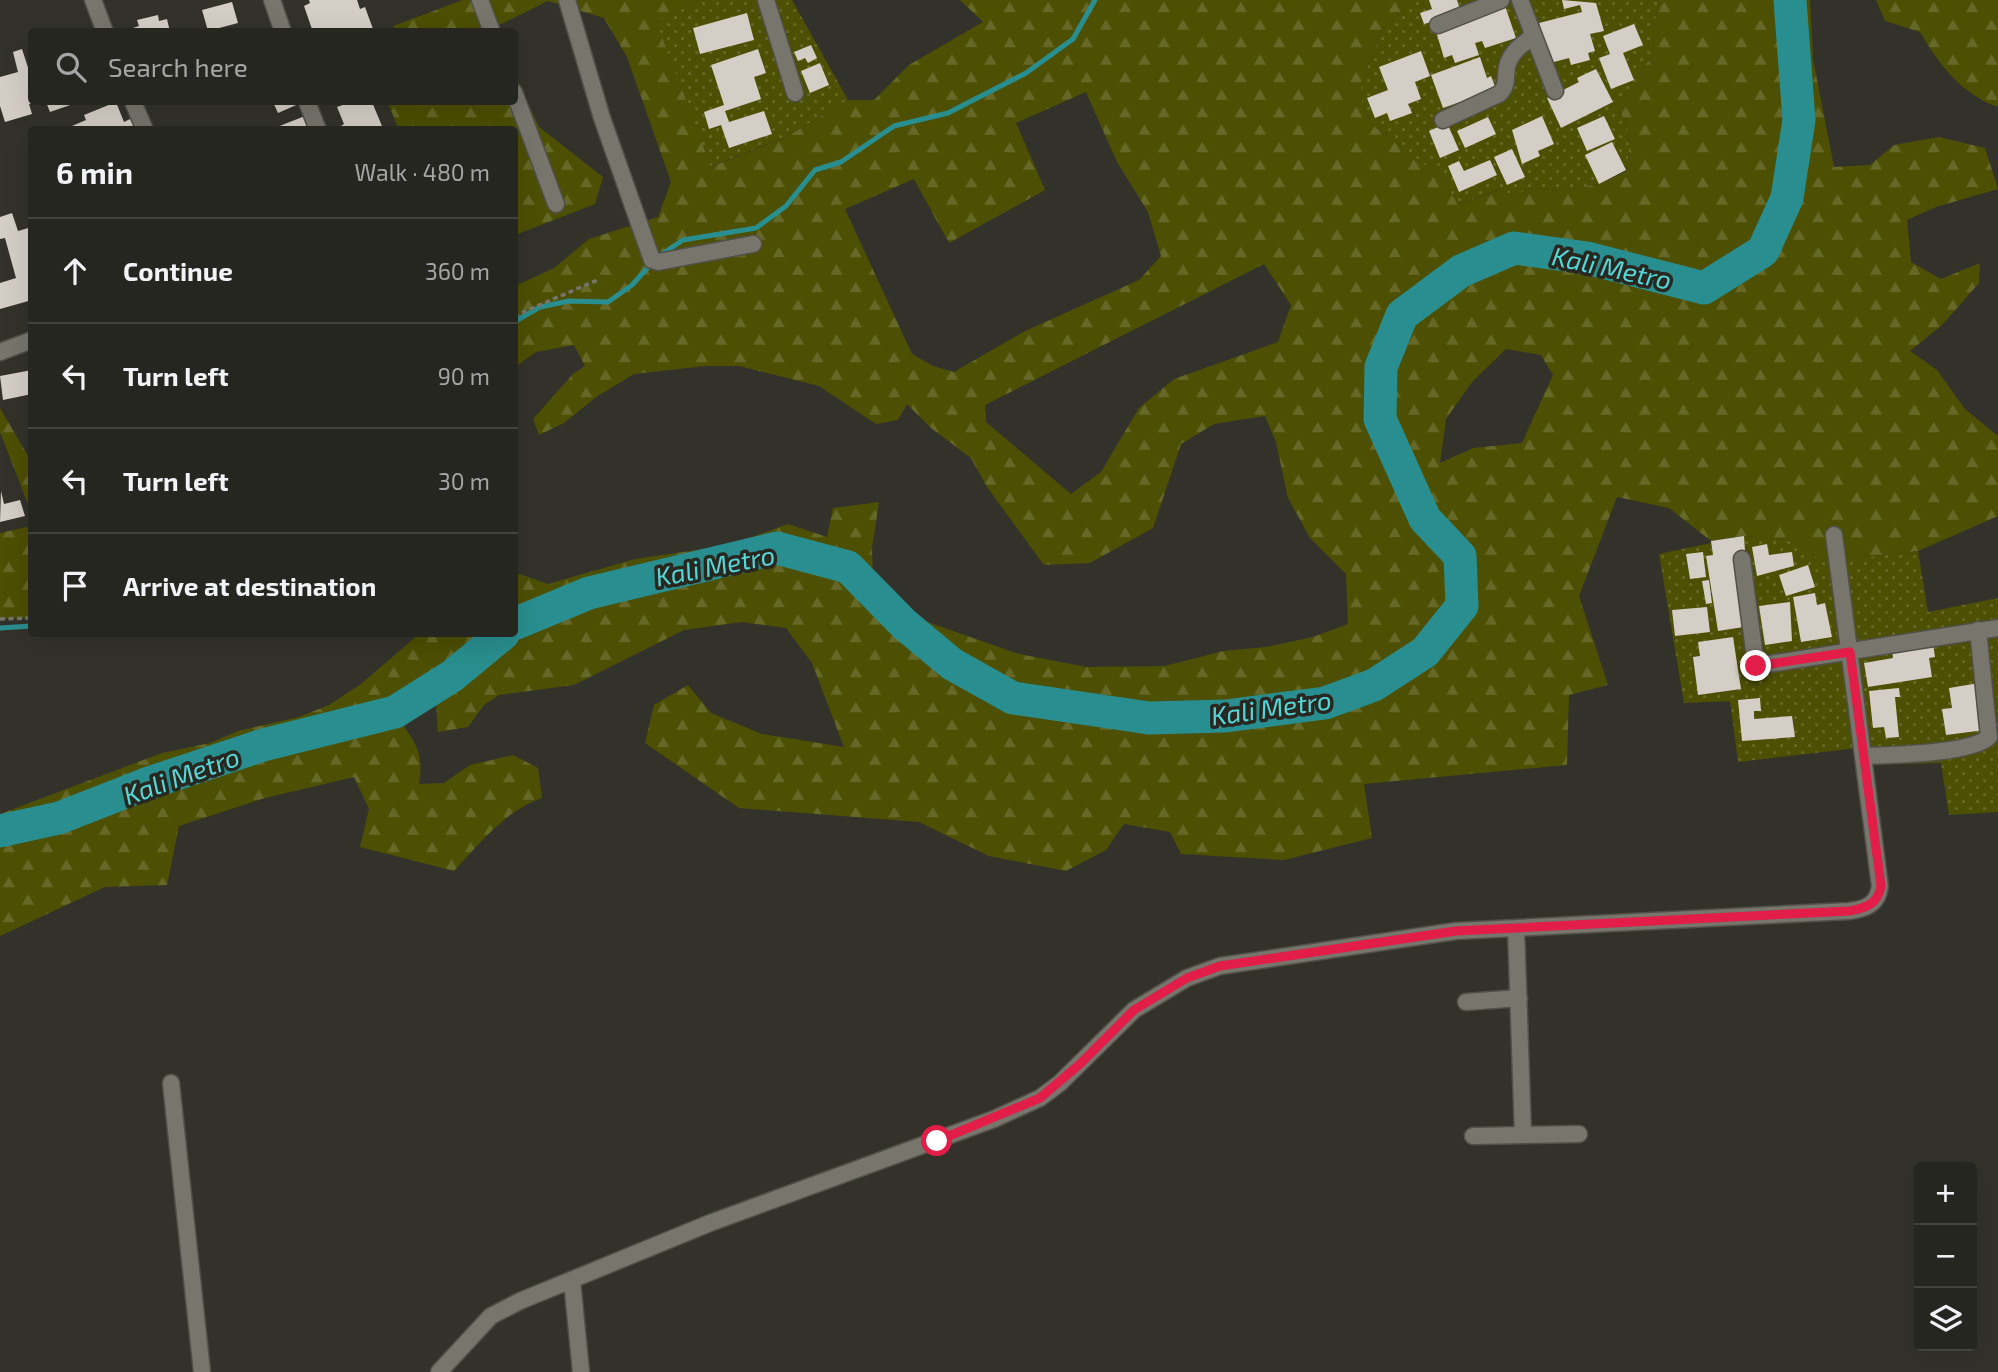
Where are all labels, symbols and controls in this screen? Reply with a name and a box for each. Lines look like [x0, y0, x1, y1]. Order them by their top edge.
search box [28, 28, 518, 105]
icon: search [52, 48, 90, 86]
text: Search here [108, 51, 248, 82]
text: 6 min [56, 154, 133, 190]
text: Walk · 480 m [355, 158, 490, 186]
water label: Kali Metro [1550, 239, 1674, 295]
icon: ahead [56, 252, 94, 290]
text: Continue [123, 255, 233, 286]
text: 360 m [425, 257, 490, 285]
icon: left [56, 357, 94, 395]
text: Turn left [123, 360, 229, 391]
text: 90 m [438, 362, 490, 390]
icon: left [56, 462, 94, 500]
text: Turn left [123, 465, 229, 496]
text: 30 m [438, 467, 490, 495]
water label: Kali Metro [653, 538, 777, 592]
icon: arrive [56, 567, 94, 605]
text: Arrive at destination [123, 570, 376, 601]
route end [1740, 650, 1771, 681]
water label: Kali Metro [1209, 683, 1333, 731]
water label: Kali Metro [119, 740, 243, 810]
route start [921, 1125, 952, 1156]
map controls [1914, 1162, 1977, 1351]
button: + [1914, 1162, 1977, 1225]
button: − [1914, 1225, 1977, 1288]
button: layers [1914, 1288, 1977, 1351]

